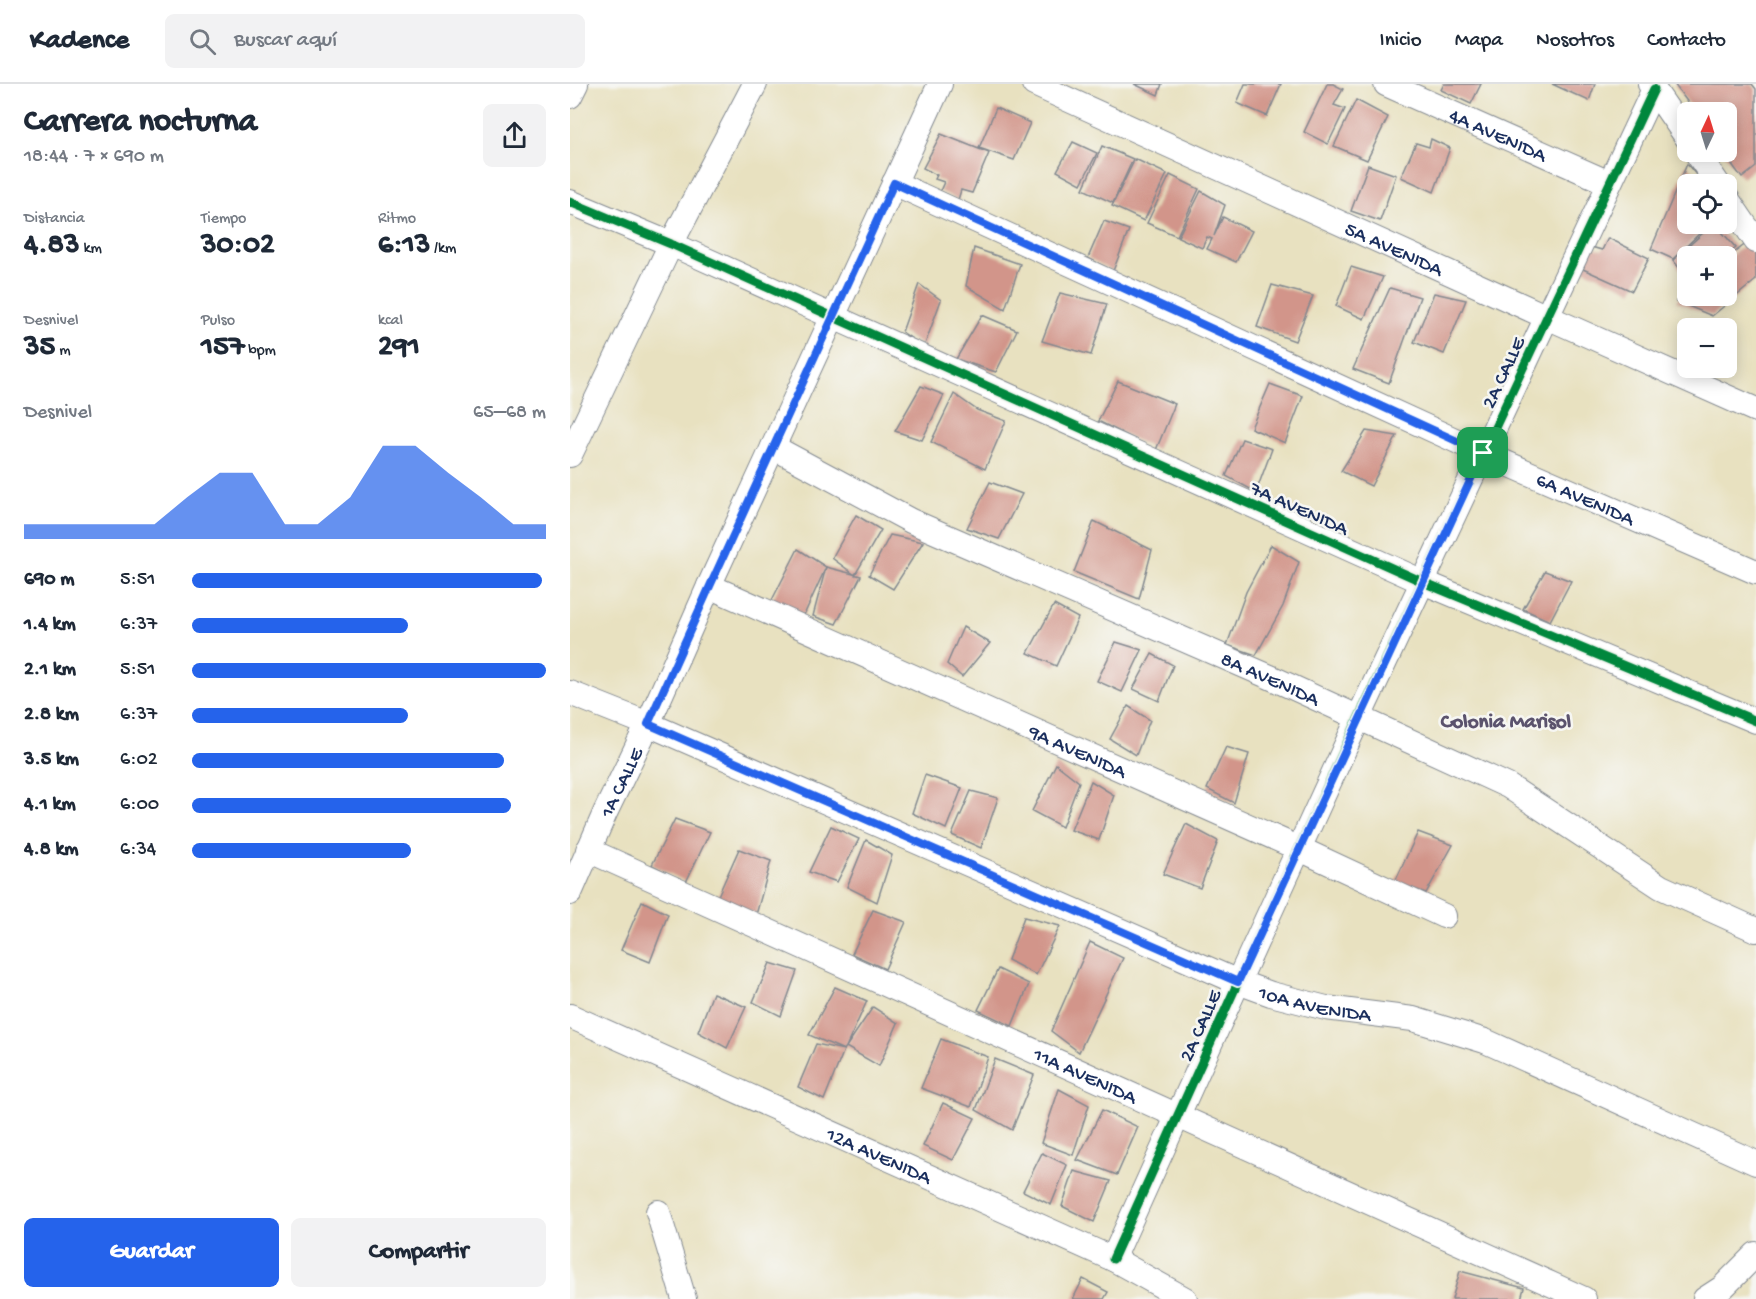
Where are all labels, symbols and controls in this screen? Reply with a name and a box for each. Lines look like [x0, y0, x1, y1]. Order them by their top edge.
search box [165, 14, 585, 68]
text: Kadence [30, 25, 129, 58]
icon: search [186, 25, 219, 58]
text: Buscar aquí [234, 28, 337, 54]
text: Inicio [1380, 29, 1422, 54]
text: Mapa [1455, 29, 1503, 54]
text: Nosotros [1536, 29, 1614, 54]
text: Contacto [1647, 29, 1726, 54]
north arrow [1677, 102, 1737, 162]
map controls [1677, 102, 1737, 378]
text: Carrera nocturna [24, 104, 257, 142]
button: share [483, 104, 546, 167]
street label: 4A AVENIDA [1445, 105, 1550, 169]
text: 18:44 · 7 × 690 m [24, 146, 164, 169]
button: locate [1677, 174, 1737, 234]
text: Distancia [24, 210, 85, 229]
text: Tiempo [201, 210, 246, 229]
text: Ritmo [378, 210, 416, 229]
street label: 5A AVENIDA [1340, 219, 1447, 284]
text: 4.83 [24, 229, 80, 264]
text: 30:02 [201, 229, 275, 264]
text: 6:13 [378, 229, 430, 264]
text: km [80, 240, 102, 259]
text: /km [430, 240, 456, 259]
button: + [1677, 246, 1737, 306]
text: Desnivel [24, 312, 78, 331]
text: Pulso [201, 312, 235, 331]
text: kcal [378, 312, 403, 331]
button: − [1677, 318, 1737, 378]
text: 35 [24, 331, 55, 366]
text: 157 [201, 331, 245, 366]
text: 291 [378, 331, 420, 366]
street label: 2A CALLE [1479, 333, 1532, 413]
text: m [55, 342, 71, 361]
text: bpm [245, 342, 276, 361]
text: Desnivel [24, 402, 92, 425]
text: 65–68 m [473, 402, 546, 425]
pin [1457, 427, 1508, 478]
icon: arrive [1466, 436, 1499, 469]
street label: 6A AVENIDA [1532, 470, 1638, 533]
street label: 7A AVENIDA [1245, 478, 1352, 543]
text: 690 m [24, 569, 74, 592]
text: 5:51 [120, 569, 155, 592]
text: 1.4 km [24, 614, 76, 637]
text: 6:37 [120, 614, 157, 637]
street label: 8A AVENIDA [1216, 649, 1323, 714]
text: 2.1 km [24, 659, 76, 682]
text: 5:51 [120, 659, 155, 682]
text: 2.8 km [24, 704, 79, 727]
text: 6:37 [120, 704, 157, 727]
district label: Colonia Marisol [1440, 711, 1572, 736]
street label: 9A AVENIDA [1023, 721, 1130, 786]
street label: 1A CALLE [596, 743, 650, 823]
text: 3.5 km [24, 749, 79, 772]
text: 6:02 [120, 749, 158, 772]
text: 4.1 km [24, 794, 76, 817]
text: 6:00 [120, 794, 159, 817]
text: 4.8 km [24, 839, 79, 862]
text: 6:34 [120, 839, 156, 862]
street label: 10A AVENIDA [1254, 982, 1373, 1029]
street label: 2A CALLE [1176, 986, 1229, 1066]
street label: 11A AVENIDA [1028, 1044, 1141, 1111]
street label: 12A AVENIDA [821, 1124, 935, 1192]
button: Guardar [24, 1218, 279, 1287]
button: Compartir [291, 1218, 546, 1287]

